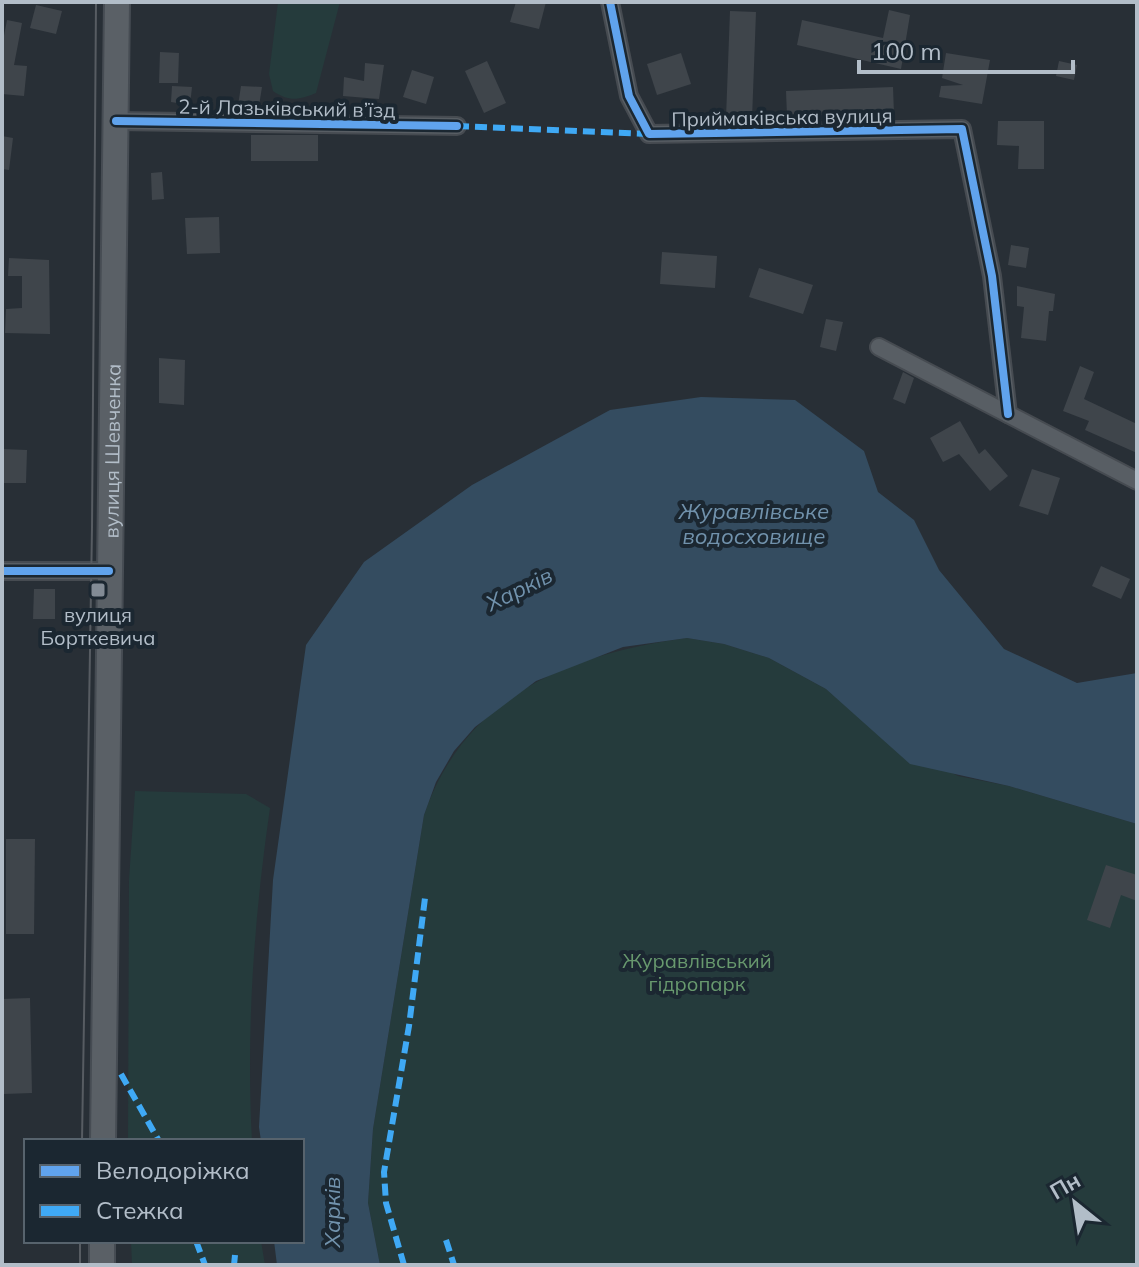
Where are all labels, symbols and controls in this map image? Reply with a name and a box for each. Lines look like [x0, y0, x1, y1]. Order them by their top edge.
scale bar [859, 24, 1073, 74]
text: 100 m [871, 36, 942, 66]
street label: 2-й Лазьківський в’їзд [178, 94, 396, 122]
street label: Приймаківська вулиця [671, 103, 893, 131]
street label: вулиця Шевченка [98, 364, 125, 539]
water label: Журавлівське водосховище [678, 497, 829, 550]
water label: Харків [480, 561, 557, 618]
marker: вулиця Борткевича [89, 581, 107, 599]
place label: вулиця Борткевича [41, 602, 155, 650]
park label: Журавлівський гідропарк [622, 948, 772, 996]
legend [24, 1139, 304, 1243]
text: Велодоріжка [96, 1155, 250, 1185]
north arrow [1035, 1163, 1115, 1243]
text: Пн [1045, 1166, 1085, 1205]
water label: Харків [318, 1177, 346, 1248]
text: Стежка [96, 1195, 184, 1225]

